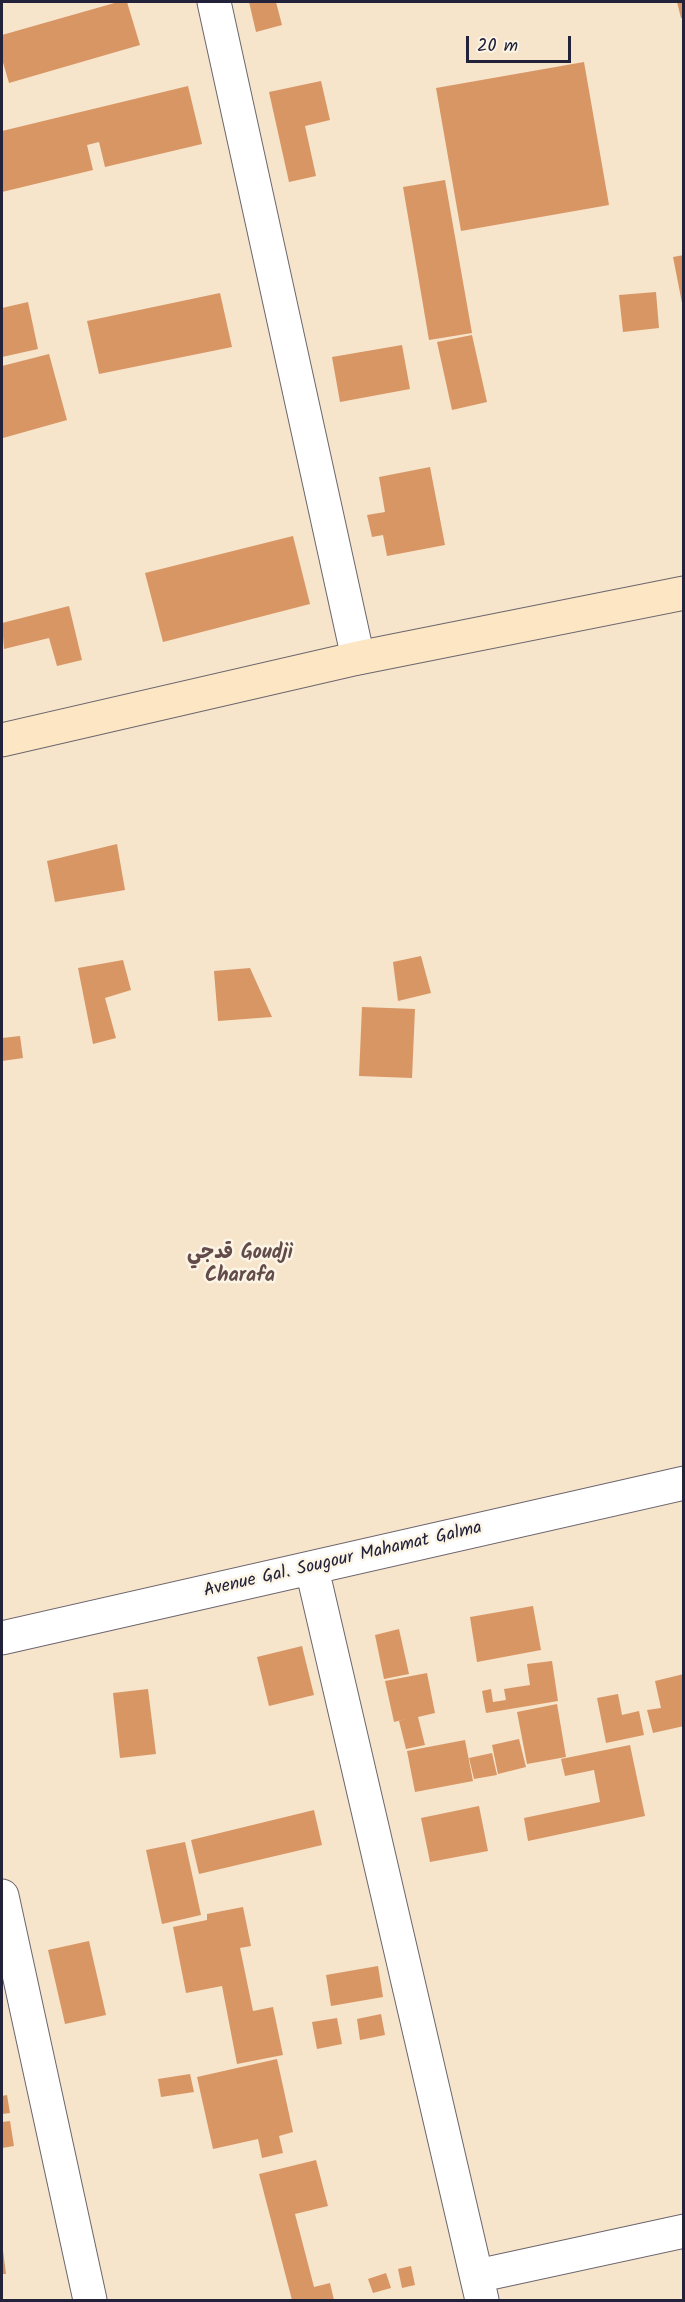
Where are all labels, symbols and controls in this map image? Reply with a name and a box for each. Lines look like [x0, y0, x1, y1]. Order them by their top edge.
scale bar [469, 24, 574, 62]
text: 20 m [477, 32, 518, 61]
district label: قدجي Goudji Charafa [187, 1243, 293, 1290]
street label: Avenue Gal. Sougour Mahamat Galma [202, 1518, 484, 1604]

